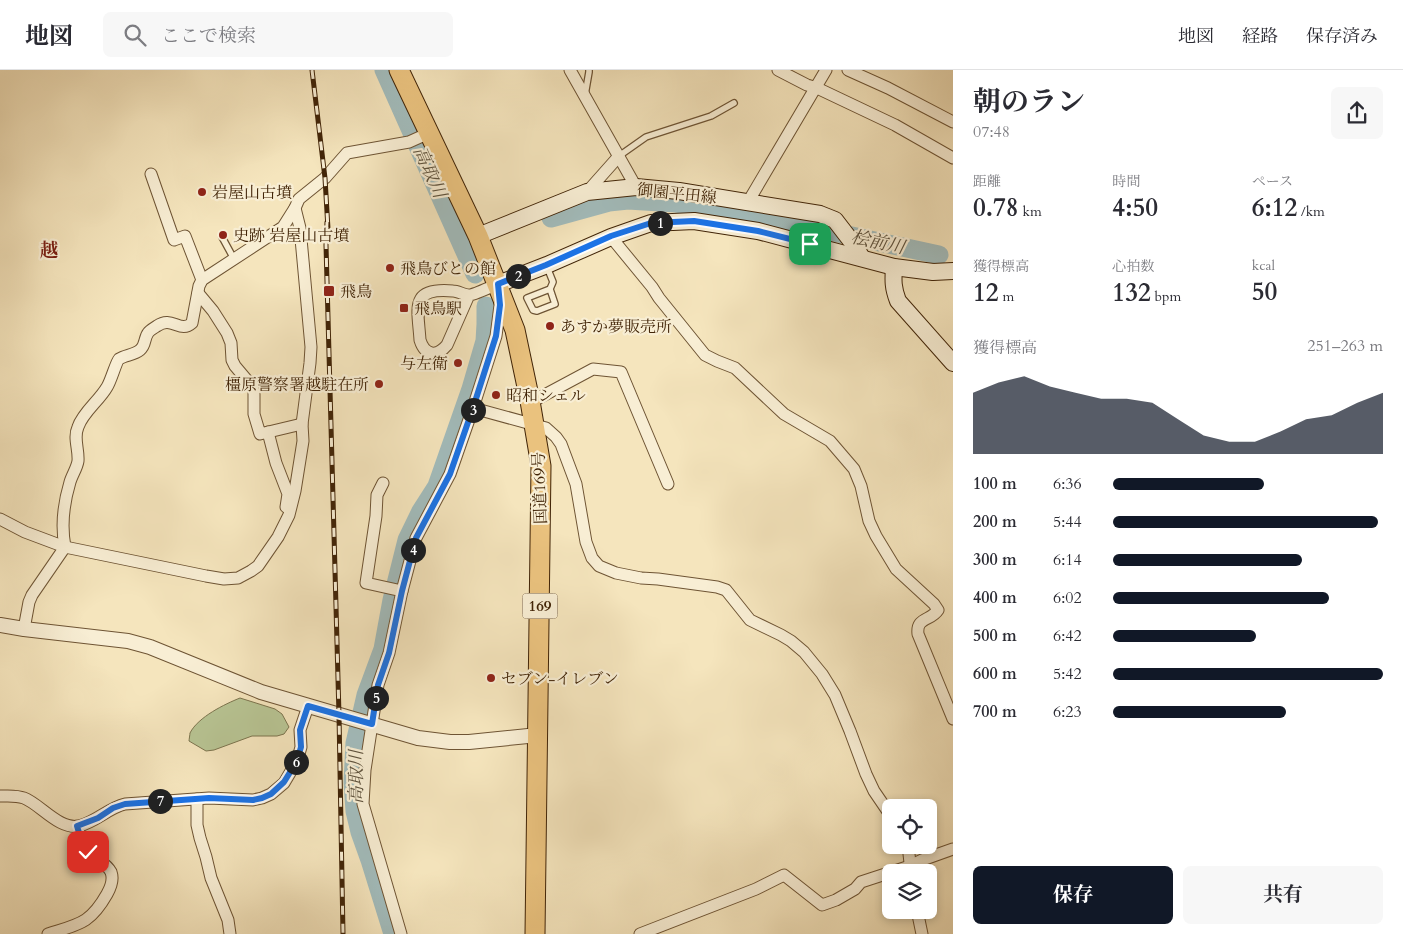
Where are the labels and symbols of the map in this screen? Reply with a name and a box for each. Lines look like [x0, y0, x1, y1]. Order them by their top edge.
water label: 高取川 [407, 142, 453, 204]
street label: 御園平田線 [636, 179, 718, 209]
place label: 岩屋山古墳 [212, 182, 292, 204]
marker: 岩屋山古墳 [196, 186, 208, 198]
pin: 1 [648, 210, 672, 236]
pin [789, 223, 831, 265]
place label: 史跡 岩屋山古墳 [233, 225, 349, 247]
water label: 桧前川 [849, 225, 909, 261]
marker: 史跡 岩屋山古墳 [217, 229, 229, 241]
district label: 越 [40, 238, 58, 263]
place label: 飛鳥びとの館 [400, 258, 496, 280]
marker: 飛鳥びとの館 [384, 262, 396, 274]
pin: 2 [506, 264, 530, 288]
place label: 飛鳥 [340, 281, 372, 303]
marker: 飛鳥 [322, 284, 336, 298]
place label: 飛鳥駅 [414, 298, 462, 320]
marker: 飛鳥駅 [398, 302, 410, 314]
place label: あすか夢販売所 [560, 316, 672, 338]
marker: あすか夢販売所 [544, 320, 556, 332]
place label: 与左衛 [400, 353, 448, 375]
marker: 与左衛 [452, 357, 464, 369]
place label: 橿原警察署越駐在所 [225, 374, 369, 396]
marker: 橿原警察署越駐在所 [373, 378, 385, 390]
place label: 昭和シェル [506, 385, 586, 407]
marker: 昭和シェル [490, 389, 502, 401]
pin: 3 [460, 398, 486, 422]
street label: 国道169号 [528, 451, 552, 525]
pin: 4 [400, 538, 426, 562]
road number: 169 [522, 594, 558, 618]
place label: セブン-イレブン [501, 668, 619, 690]
marker: セブン-イレブン [485, 672, 497, 684]
pin: 5 [364, 686, 388, 710]
water label: 高取川 [344, 748, 369, 804]
pin: 6 [284, 750, 308, 774]
pin: 7 [148, 788, 172, 814]
pin [67, 831, 109, 873]

